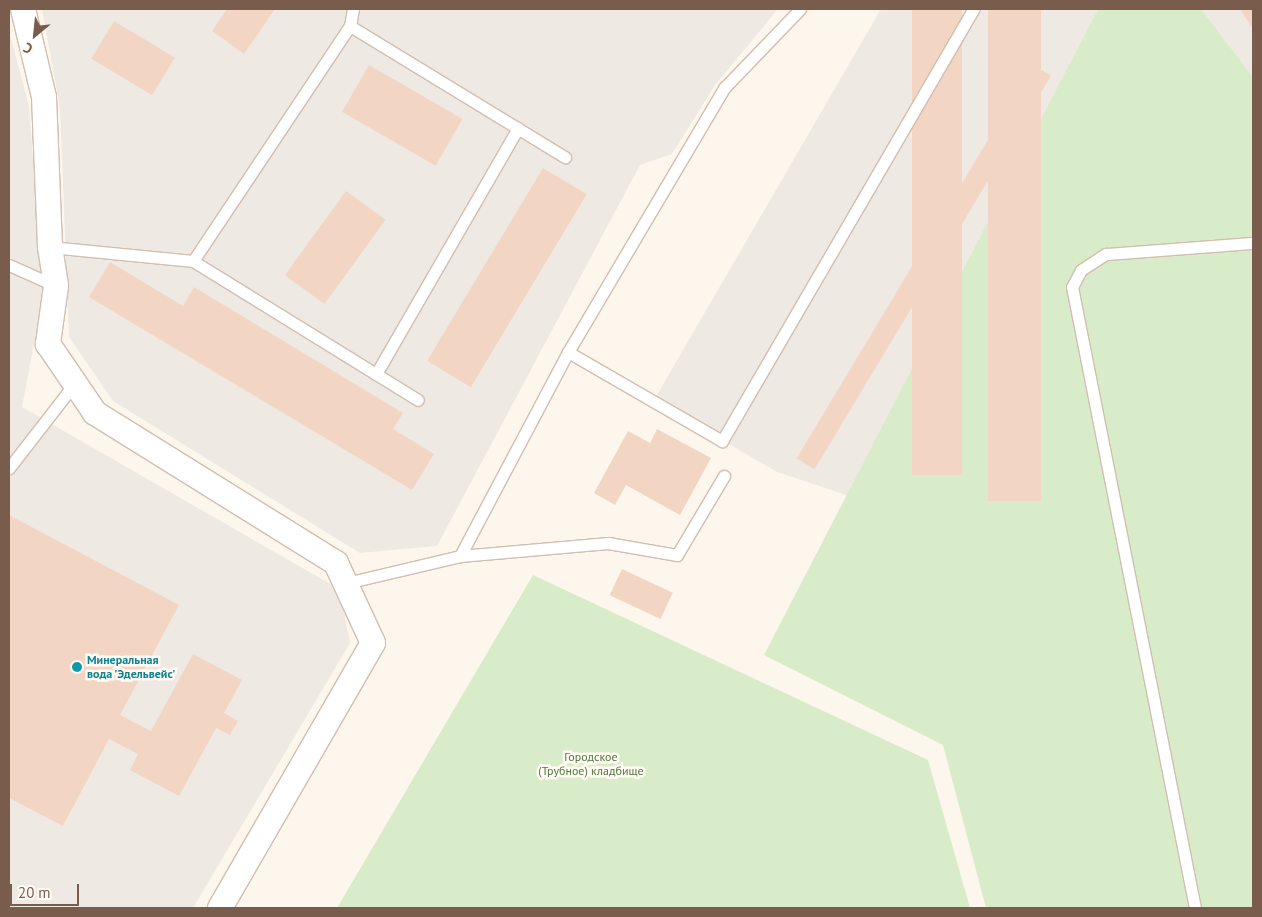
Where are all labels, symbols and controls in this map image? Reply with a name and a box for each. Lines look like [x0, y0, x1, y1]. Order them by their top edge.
north arrow [10, 10, 60, 60]
text: С [20, 38, 36, 58]
place label: Минеральная вода 'Эдельвейс' [87, 653, 176, 681]
marker: Минеральная вода 'Эдельвейс' [71, 661, 83, 673]
park label: Городское (Трубное) кладбище [538, 750, 644, 778]
scale bar [12, 874, 81, 906]
text: 20 m [18, 883, 51, 902]

